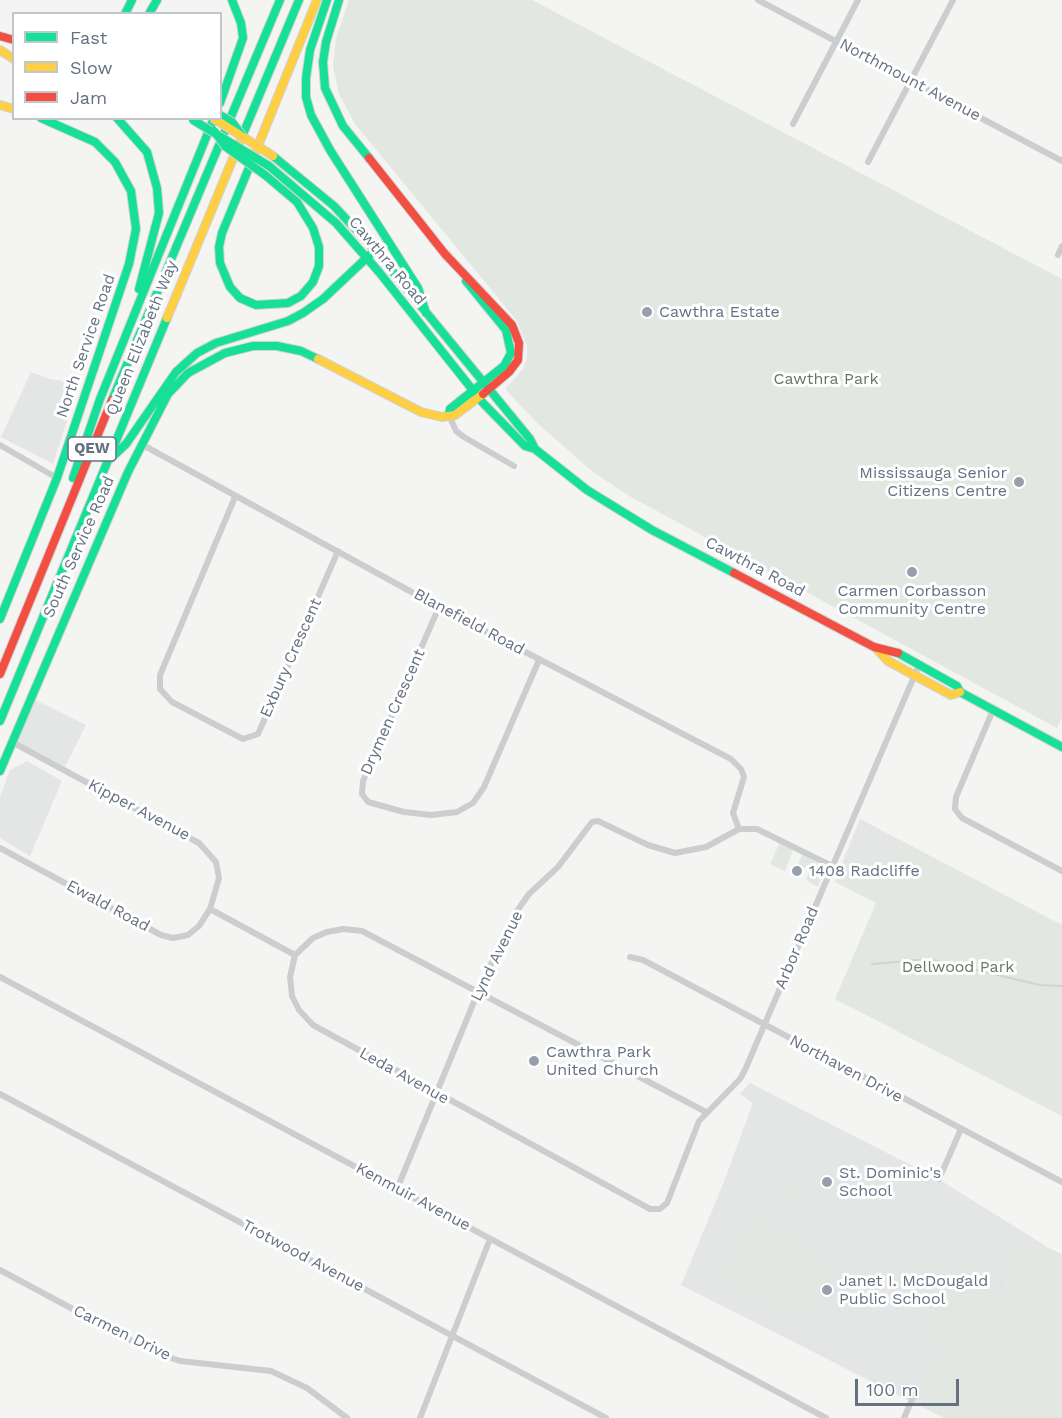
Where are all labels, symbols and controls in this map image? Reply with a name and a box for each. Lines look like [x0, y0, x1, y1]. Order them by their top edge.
legend [12, 12, 222, 120]
text: Fast [70, 27, 107, 48]
street label: Northmount Avenue [836, 35, 984, 125]
text: Slow [70, 57, 113, 78]
text: Jam [70, 87, 107, 108]
street label: Cawthra Road [344, 213, 430, 309]
street label: Queen Elizabeth Way [102, 258, 182, 418]
street label: North Service Road [52, 272, 120, 420]
place label: Cawthra Estate [659, 302, 780, 322]
marker: Cawthra Estate [640, 305, 654, 319]
park label: Cawthra Park [773, 369, 879, 389]
road number: QEW [68, 437, 116, 461]
place label: Mississauga Senior Citizens Centre [859, 463, 1007, 501]
street label: South Service Road [39, 473, 119, 621]
marker: Mississauga Senior Citizens Centre [1012, 475, 1026, 489]
street label: Cawthra Road [702, 533, 808, 601]
marker: Carmen Corbasson Community Centre [905, 565, 919, 579]
place label: Carmen Corbasson Community Centre [838, 581, 986, 619]
street label: Blanefield Road [410, 585, 528, 659]
street label: Exbury Crescent [256, 595, 326, 721]
street label: Drymen Crescent [357, 646, 429, 778]
street label: Kipper Avenue [85, 775, 193, 845]
place label: 1408 Radcliffe [809, 861, 920, 881]
marker: 1408 Radcliffe [790, 864, 804, 878]
street label: Ewald Road [63, 876, 153, 936]
street label: Arbor Road [771, 904, 823, 992]
street label: Lynd Avenue [467, 908, 527, 1004]
park label: Dellwood Park [902, 957, 1014, 977]
street label: Northaven Drive [786, 1031, 906, 1107]
place label: Cawthra Park United Church [546, 1042, 659, 1080]
street label: Leda Avenue [356, 1043, 452, 1109]
marker: Cawthra Park United Church [527, 1054, 541, 1068]
street label: Kenmuir Avenue [352, 1159, 474, 1235]
place label: St. Dominic's School [839, 1163, 941, 1201]
marker: St. Dominic's School [820, 1175, 834, 1189]
street label: Trotwood Avenue [239, 1216, 367, 1296]
place label: Janet I. McDougald Public School [839, 1271, 988, 1309]
marker: Janet I. McDougald Public School [820, 1283, 834, 1297]
street label: Carmen Drive [70, 1301, 174, 1365]
scale bar [858, 1367, 962, 1405]
text: 100 m [866, 1379, 919, 1400]

